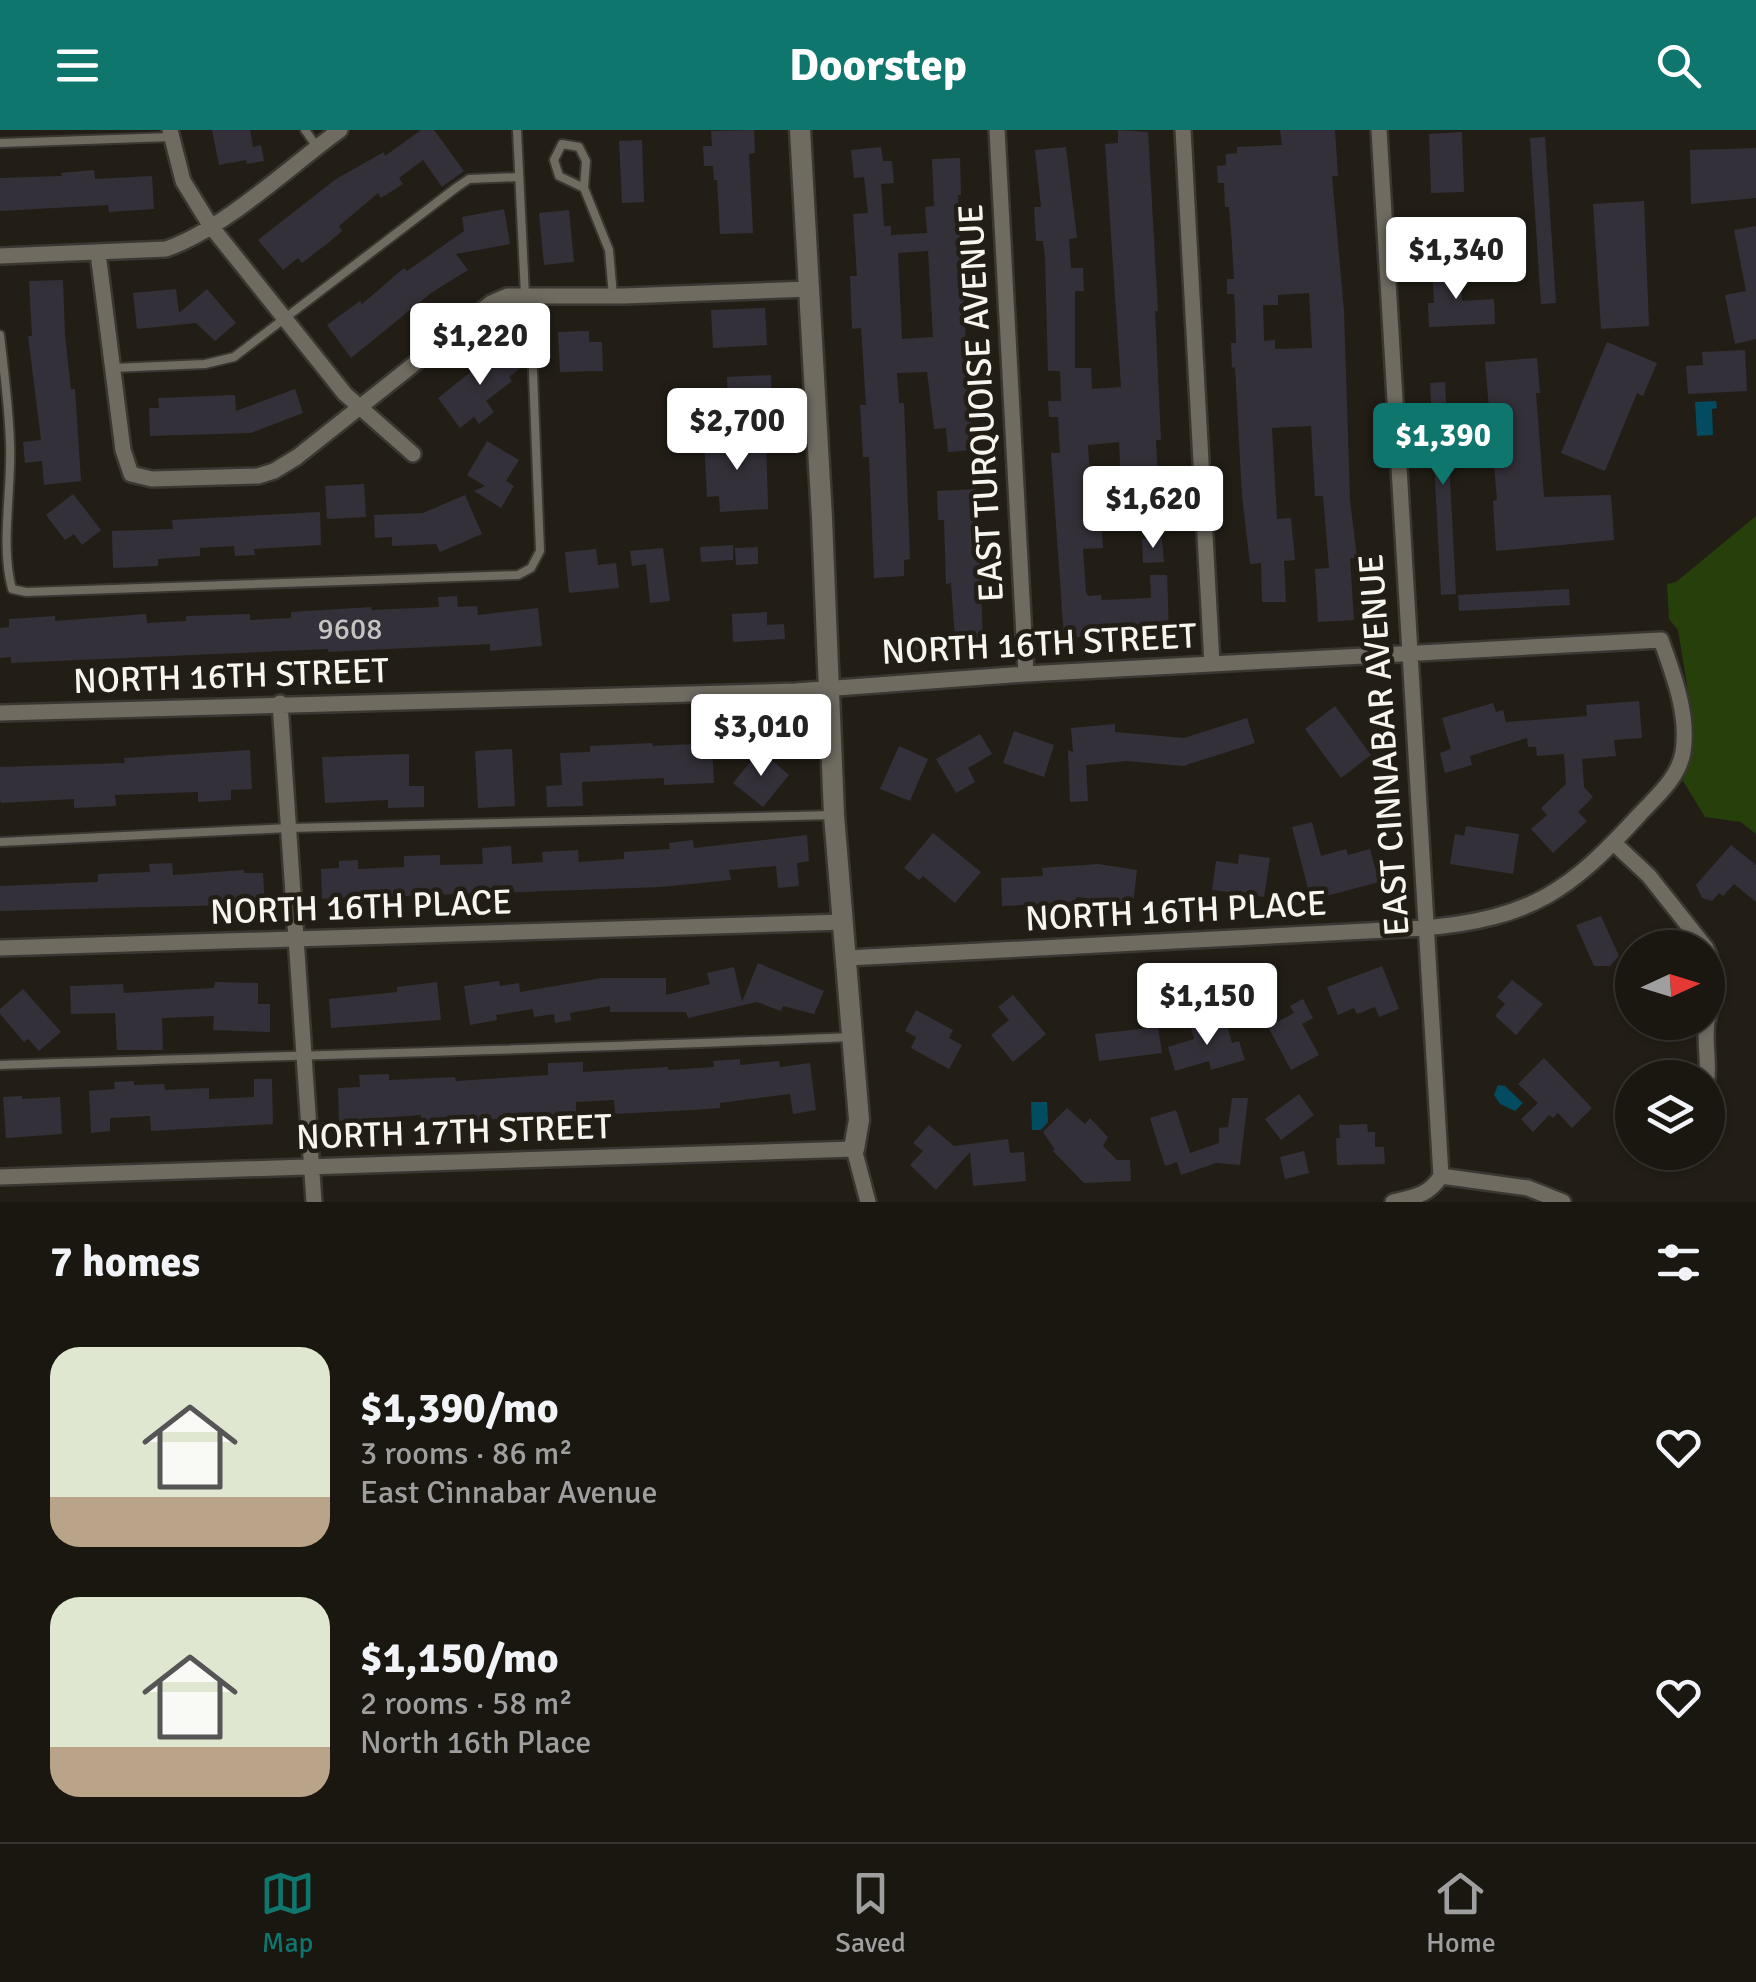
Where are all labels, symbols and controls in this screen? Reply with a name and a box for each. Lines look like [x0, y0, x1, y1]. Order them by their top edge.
icon: menu [50, 38, 105, 93]
text: Doorstep [789, 38, 967, 93]
icon: search [1651, 38, 1706, 93]
street label: EAST TURQUOISE AVENUE [949, 203, 1013, 603]
pin: $1,340 [1375, 217, 1537, 302]
text: $1,340 [1408, 230, 1504, 269]
pin: $1,220 [399, 303, 561, 388]
text: $1,220 [432, 316, 528, 355]
pin: $2,700 [656, 388, 818, 473]
text: $2,700 [689, 401, 785, 440]
pin: $1,390 [1362, 403, 1524, 488]
text: $1,390 [1395, 416, 1491, 455]
pin: $1,620 [1072, 466, 1234, 551]
text: $1,620 [1105, 479, 1201, 518]
street label: EAST CINNABAR AVENUE [1349, 553, 1419, 937]
house number: 9608 [318, 611, 382, 648]
street label: NORTH 16TH STREET [880, 614, 1198, 674]
street label: NORTH 16TH STREET [72, 649, 390, 703]
pin: $3,010 [680, 694, 842, 779]
text: $3,010 [713, 707, 809, 746]
street label: NORTH 16TH PLACE [209, 880, 513, 934]
street label: NORTH 16TH PLACE [1024, 882, 1328, 940]
north arrow [1615, 930, 1725, 1040]
map controls [1615, 930, 1725, 1170]
pin: $1,150 [1126, 963, 1288, 1048]
text: $1,150 [1159, 976, 1255, 1015]
button: layers [1615, 1060, 1725, 1170]
street label: NORTH 17TH STREET [295, 1105, 613, 1159]
icon: filters [1651, 1235, 1706, 1290]
text: 7 homes [50, 1237, 200, 1288]
text: $1,390/mo [360, 1383, 559, 1434]
icon: home [130, 1387, 250, 1507]
icon: heart [1651, 1420, 1706, 1475]
text: 3 rooms · 86 m² [360, 1434, 573, 1473]
text: East Cinnabar Avenue [360, 1473, 657, 1512]
text: $1,150/mo [360, 1633, 559, 1684]
icon: home [130, 1637, 250, 1757]
icon: heart [1651, 1670, 1706, 1725]
text: 2 rooms · 58 m² [360, 1684, 573, 1723]
text: North 16th Place [360, 1723, 591, 1762]
tab: Map [260, 1866, 315, 1960]
tab: Saved [835, 1866, 906, 1960]
tab: Home [1426, 1866, 1496, 1960]

